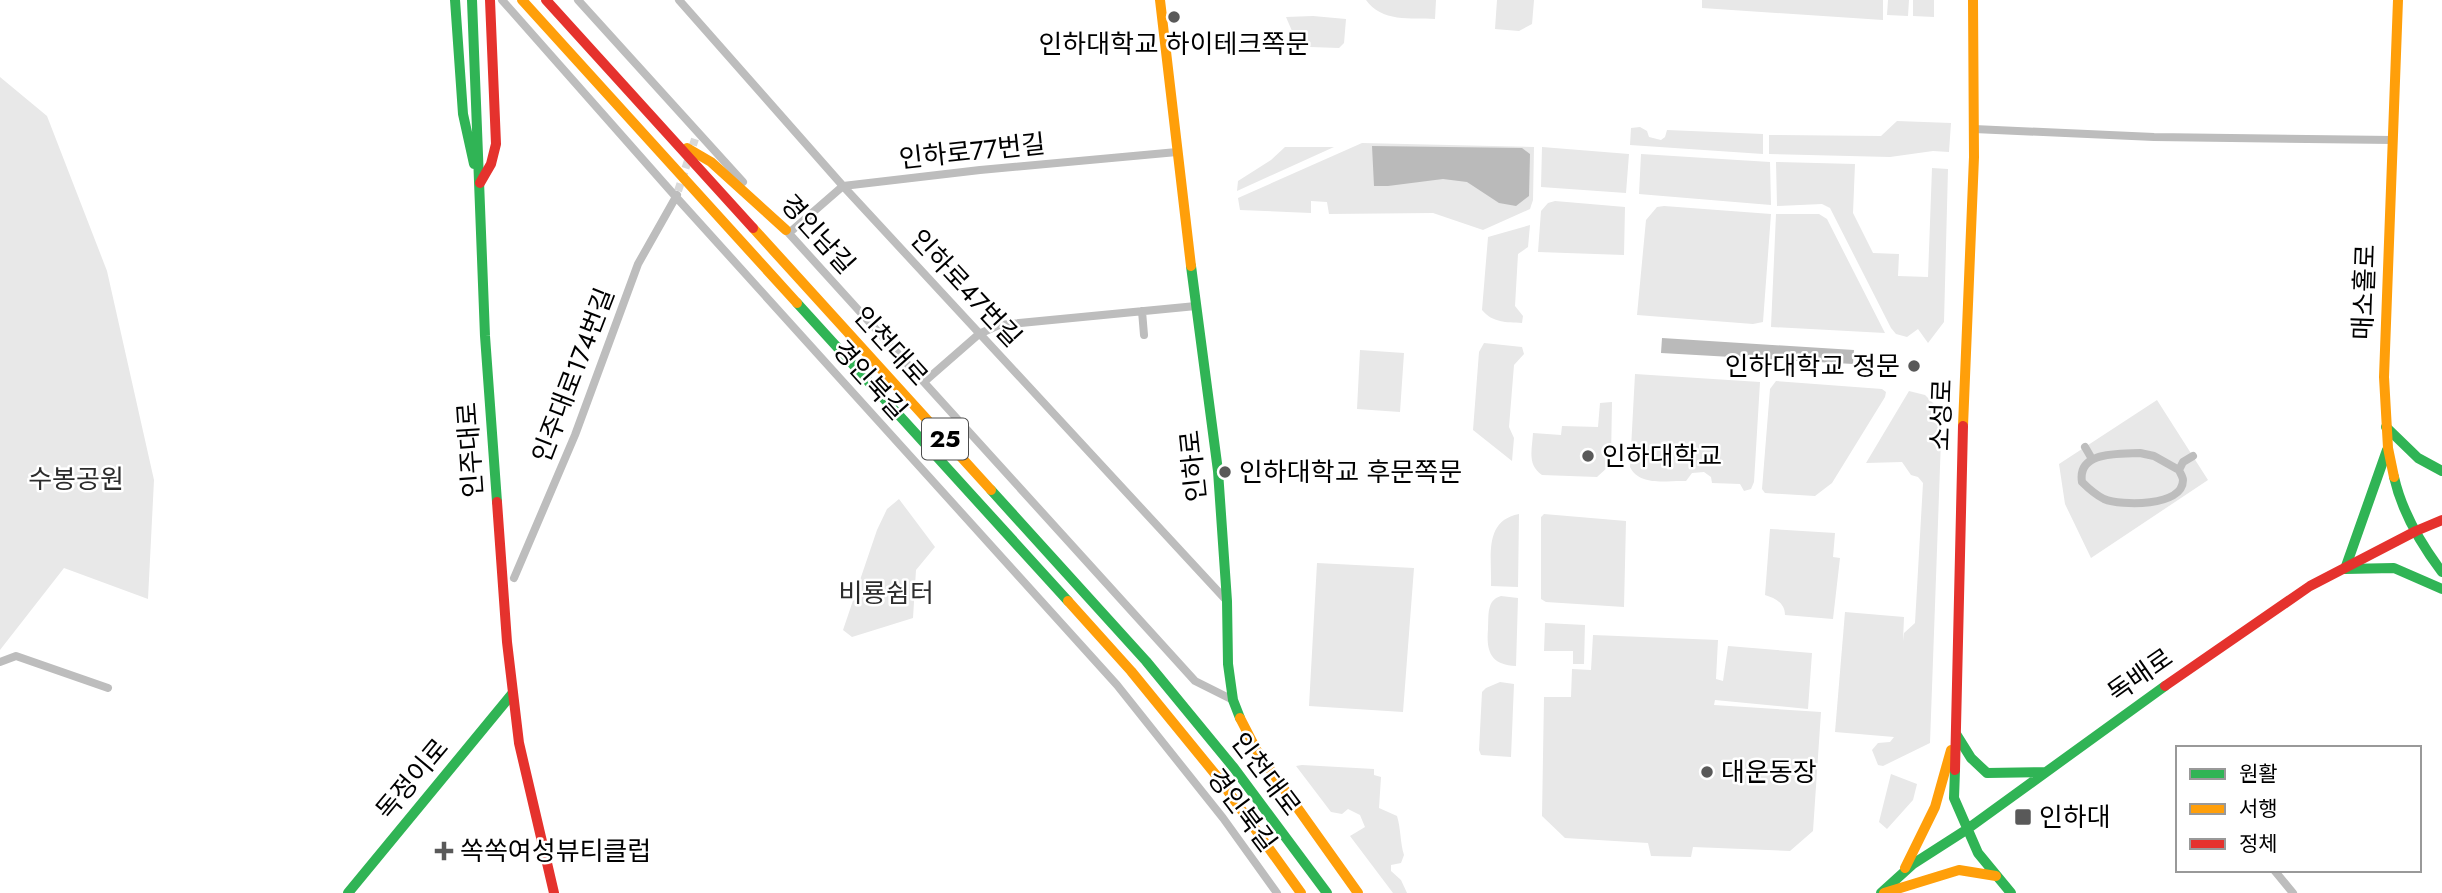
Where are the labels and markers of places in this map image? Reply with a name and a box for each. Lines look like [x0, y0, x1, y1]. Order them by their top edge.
marker: 인하대학교 하이테크쪽문 [1166, 9, 1182, 25]
place label: 인하대학교 하이테크쪽문 [1039, 25, 1309, 63]
place label: 인하대학교 정문 [1725, 347, 1900, 385]
marker: 인하대학교 정문 [1906, 358, 1922, 374]
place label: 인하대학교 [1602, 437, 1722, 475]
marker: 인하대학교 [1580, 448, 1596, 464]
place label: 인하대학교 후문쪽문 [1239, 453, 1462, 491]
marker: 인하대학교 후문쪽문 [1217, 464, 1233, 480]
place label: 대운동장 [1721, 753, 1817, 791]
marker: 대운동장 [1699, 764, 1715, 780]
place label: 인하대 [2039, 798, 2111, 836]
marker: 인하대 [2013, 807, 2033, 827]
place label: 쏙쏙여성뷰티클럽 [460, 832, 651, 870]
marker: 쏙쏙여성뷰티클럽 [434, 841, 454, 861]

